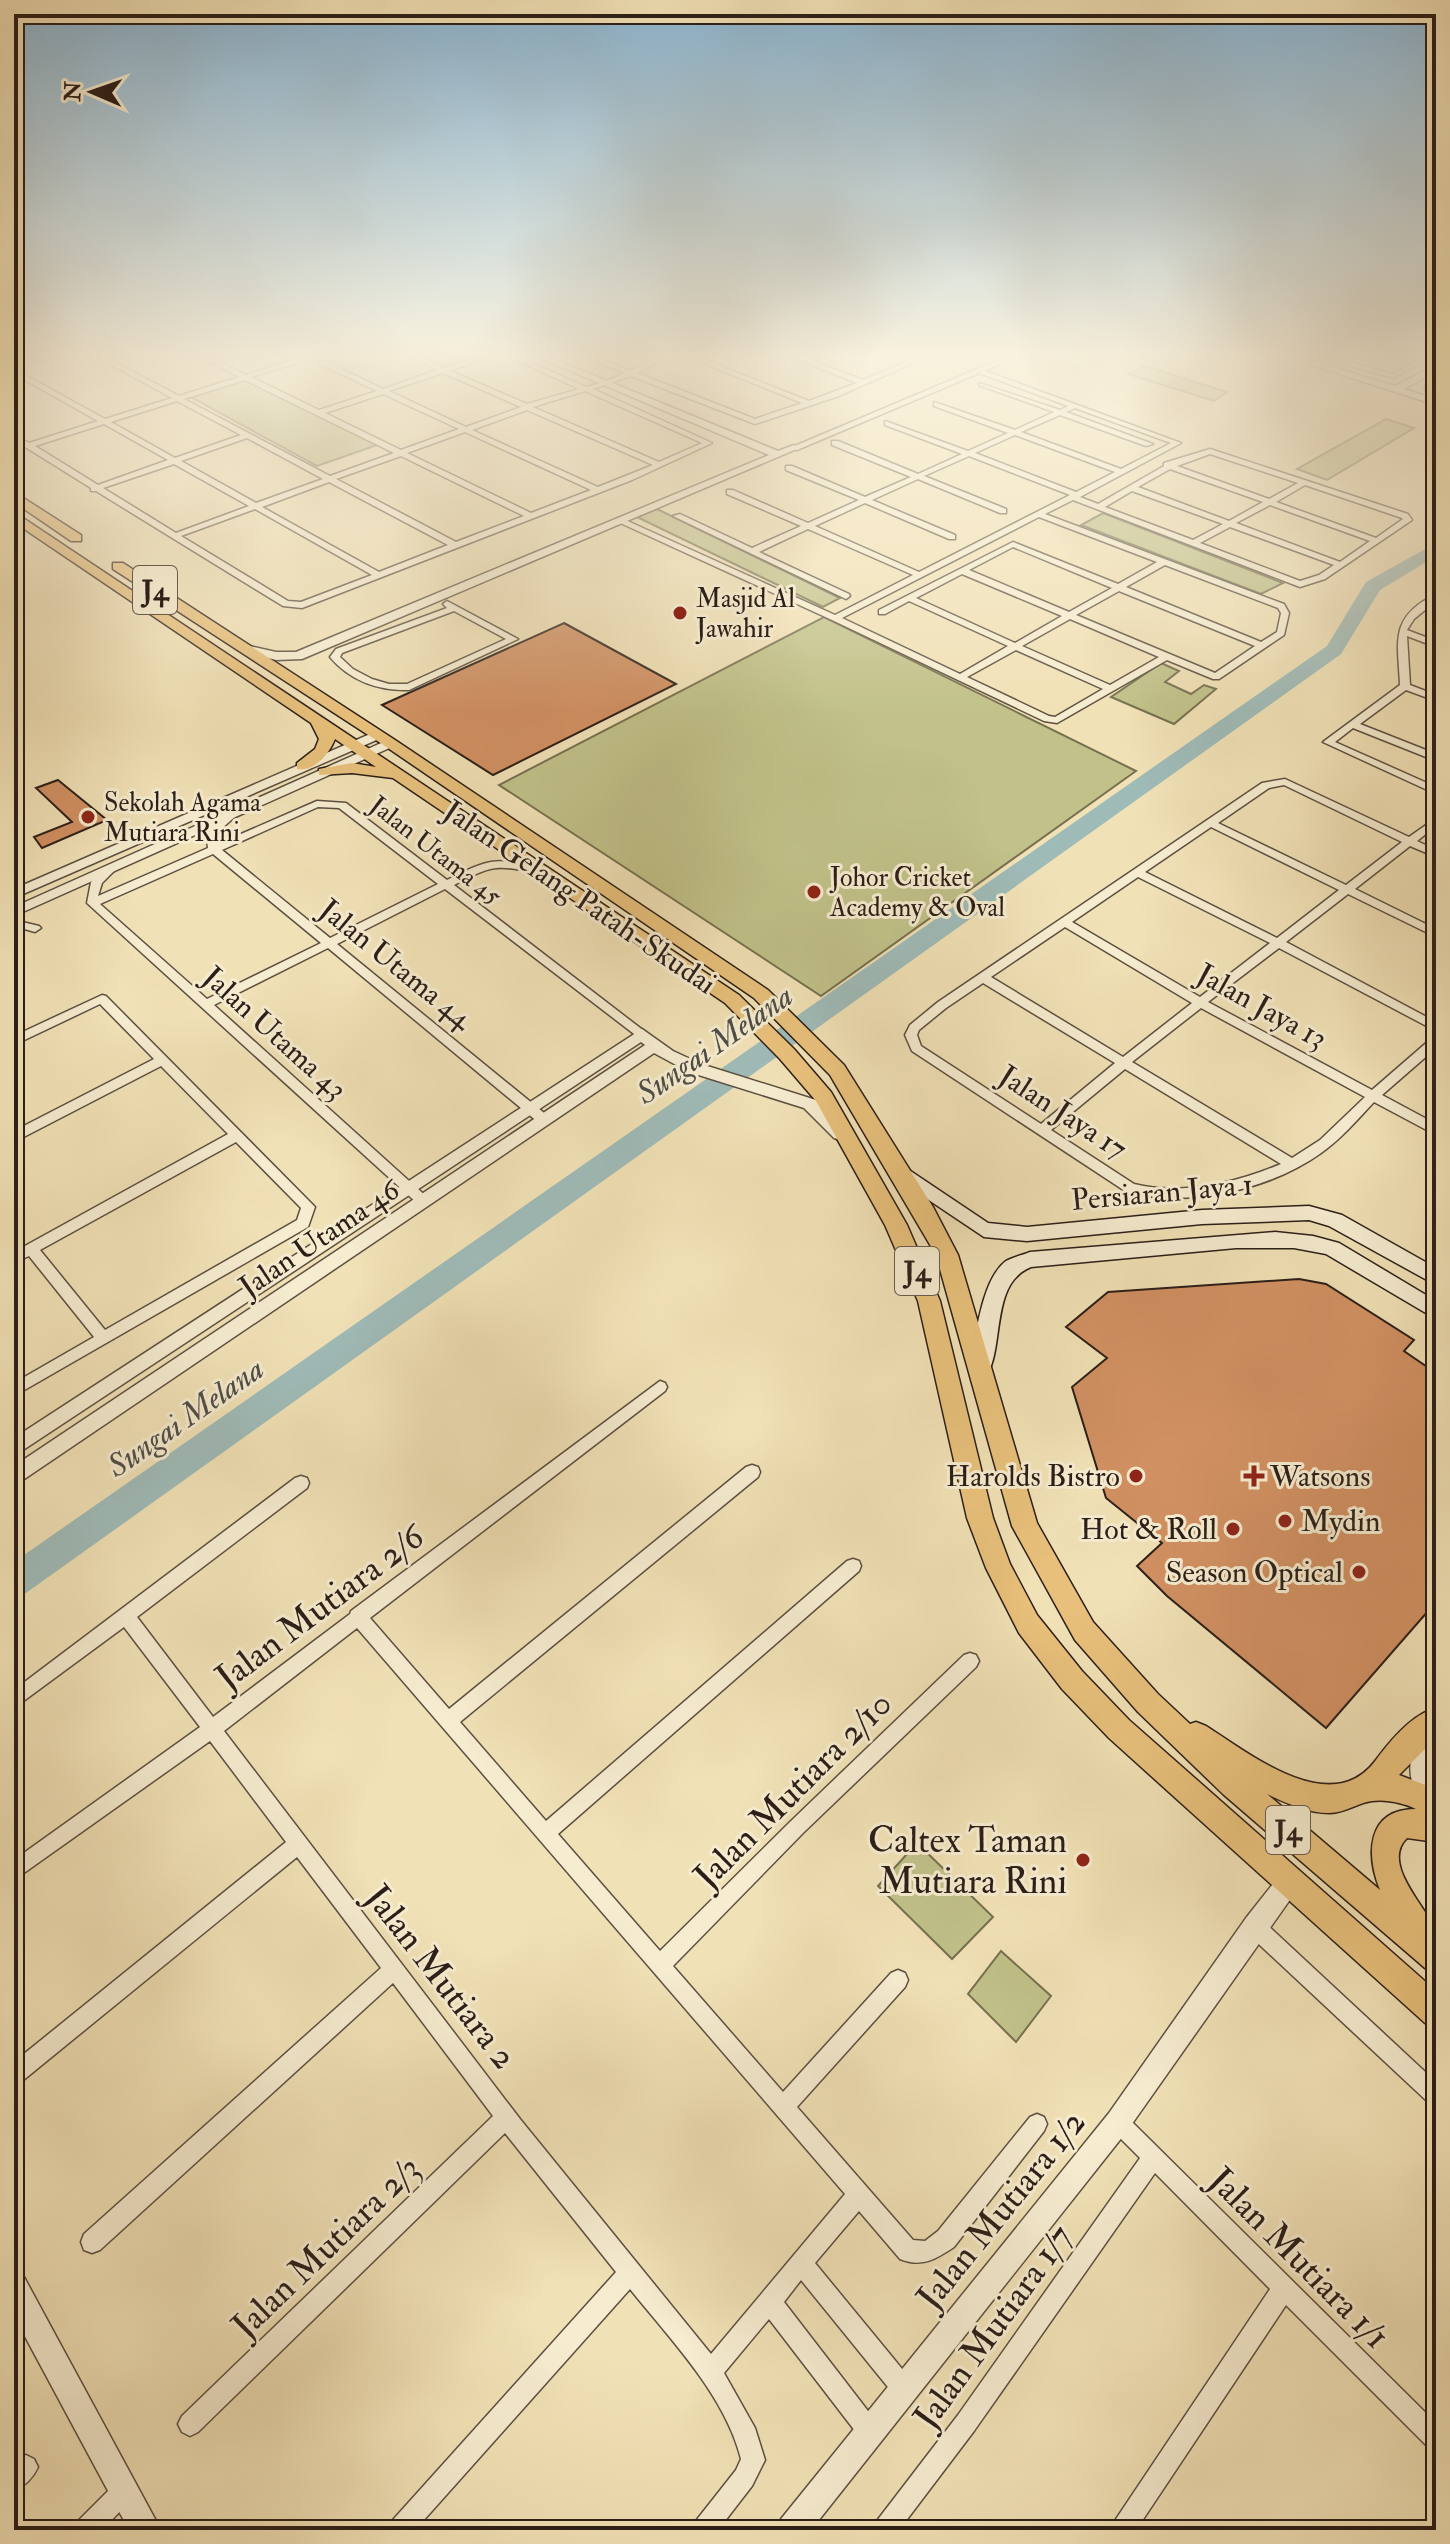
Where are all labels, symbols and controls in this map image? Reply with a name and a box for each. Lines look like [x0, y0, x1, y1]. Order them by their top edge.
north arrow [52, 52, 132, 132]
text: N [59, 81, 87, 103]
road number: J4 [133, 566, 177, 614]
place label: Masjid Al Jawahir [695, 583, 795, 645]
marker: Masjid Al Jawahir [671, 604, 689, 622]
place label: Sekolah Agama Mutiara Rini [104, 787, 261, 849]
street label: Jalan Utama 45 [362, 789, 508, 913]
street label: Jalan Gelang Patah-Skudai [435, 792, 723, 1003]
marker: Sekolah Agama Mutiara Rini [79, 808, 97, 826]
place label: Johor Cricket Academy & Oval [829, 862, 1005, 924]
marker: Johor Cricket Academy & Oval [805, 883, 823, 901]
street label: Jalan Utama 44 [311, 891, 481, 1039]
street label: Jalan Jaya 13 [1189, 955, 1333, 1057]
street label: Jalan Utama 43 [194, 958, 355, 1108]
water label: Sungai Melana [628, 976, 801, 1114]
street label: Jalan Jaya 17 [991, 1057, 1134, 1168]
street label: Persiaran Jaya 1 [1070, 1166, 1254, 1219]
street label: Jalan Utama 46 [231, 1170, 408, 1306]
road number: J4 [895, 1247, 939, 1295]
water label: Sungai Melana [99, 1349, 272, 1487]
place label: Harolds Bistro [946, 1458, 1120, 1495]
place label: Watsons [1269, 1458, 1370, 1495]
marker: Harolds Bistro [1127, 1467, 1145, 1485]
marker: Watsons [1245, 1467, 1263, 1485]
place label: Mydin [1301, 1503, 1381, 1540]
place label: Hot & Roll [1080, 1511, 1217, 1548]
marker: Mydin [1276, 1512, 1294, 1530]
street label: Jalan Mutiara 2/6 [206, 1513, 434, 1701]
marker: Hot & Roll [1224, 1520, 1242, 1538]
place label: Season Optical [1166, 1554, 1343, 1591]
marker: Season Optical [1350, 1563, 1368, 1581]
street label: Jalan Mutiara 2/10 [684, 1681, 902, 1899]
road number: J4 [1266, 1806, 1310, 1854]
place label: Caltex Taman Mutiara Rini [868, 1818, 1067, 1904]
marker: Caltex Taman Mutiara Rini [1074, 1851, 1092, 1869]
street label: Jalan Mutiara 2 [354, 1875, 527, 2078]
street label: Jalan Mutiara 1/2 [906, 2101, 1095, 2320]
street label: Jalan Mutiara 2/3 [222, 2146, 430, 2349]
street label: Jalan Mutiara 1/1 [1198, 2157, 1399, 2358]
street label: Jalan Mutiara 1/7 [903, 2216, 1083, 2439]

